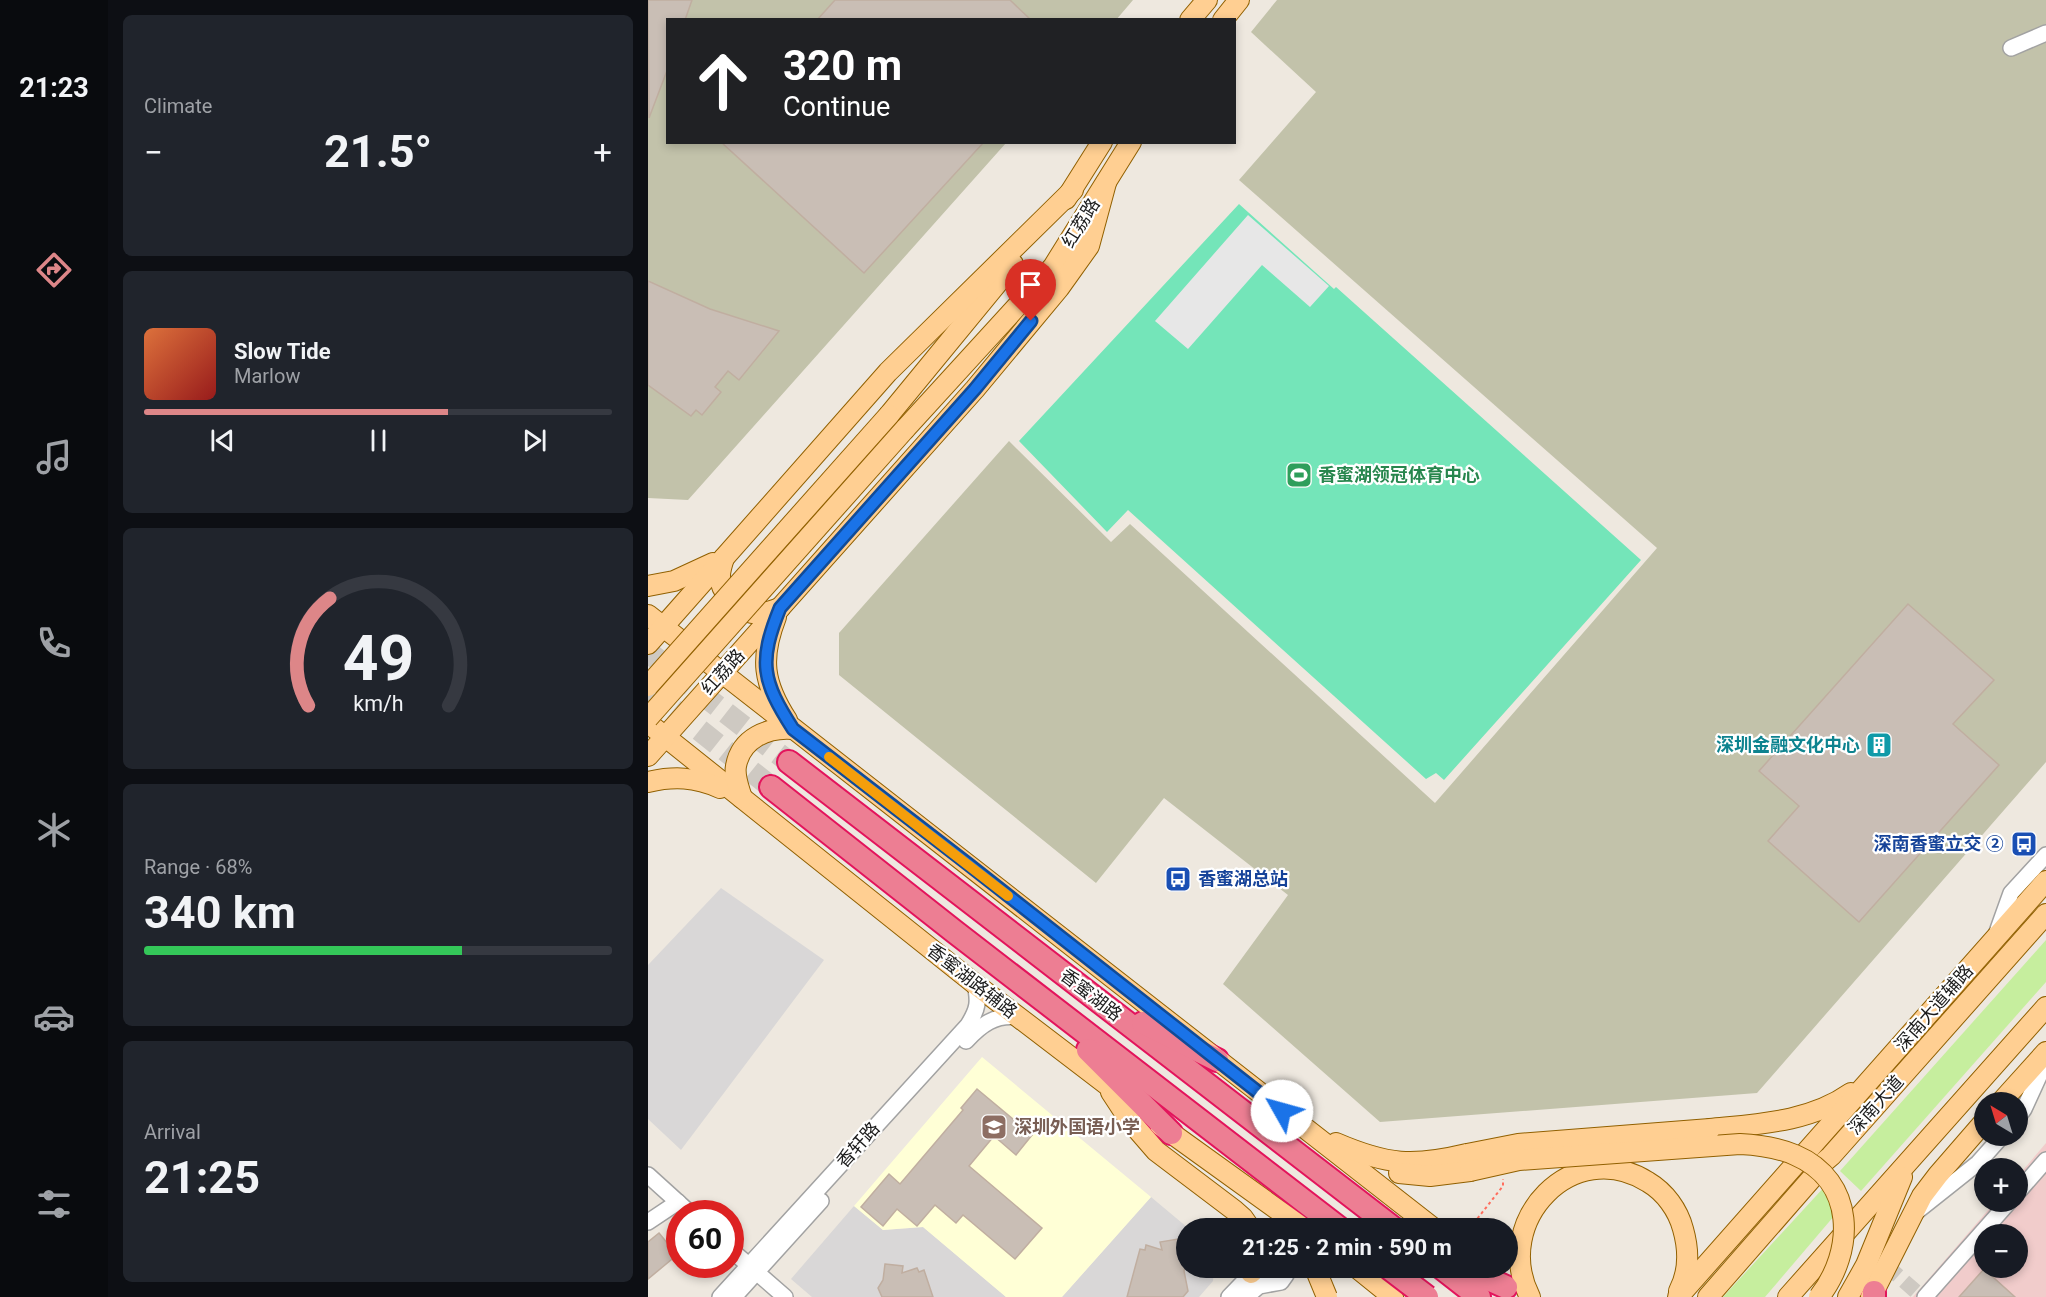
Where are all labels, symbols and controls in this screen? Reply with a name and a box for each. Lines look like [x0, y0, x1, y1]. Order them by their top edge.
text: 320 m [783, 41, 902, 90]
icon: ahead [684, 42, 762, 120]
text: 21:23 [19, 72, 89, 104]
text: Continue [783, 91, 890, 123]
text: Climate [144, 94, 212, 118]
text: 21.5° [324, 125, 432, 178]
text: − [144, 133, 163, 172]
text: + [593, 133, 612, 172]
street label: 红荔路 [1057, 194, 1104, 251]
icon: directions [33, 249, 75, 291]
pin [1005, 259, 1056, 321]
icon: arrive [1014, 268, 1047, 301]
text: Slow Tide [234, 339, 331, 364]
text: Marlow [234, 364, 300, 388]
icon: previous [206, 424, 239, 457]
icon: pause [362, 424, 395, 457]
icon: next [518, 424, 551, 457]
icon: music [33, 436, 75, 478]
sports icon: 香蜜湖领冠体育中心 [1284, 460, 1314, 490]
place label: 香蜜湖领冠体育中心 [1318, 464, 1480, 485]
icon: phone [33, 622, 75, 664]
text: 49 [342, 622, 414, 695]
street label: 红荔路 [697, 645, 748, 699]
text: km/h [353, 691, 403, 716]
building icon: 深圳金融文化中心 [1864, 730, 1894, 760]
place label: 深圳金融文化中心 [1716, 734, 1860, 755]
icon: climate [33, 809, 75, 851]
bus stop icon: 深南香蜜立交 ② [2009, 829, 2039, 859]
place label: 深南香蜜立交 ② [1874, 833, 2004, 854]
text: Range · 68% [144, 855, 252, 879]
bus stop icon: 香蜜湖总站 [1163, 864, 1193, 894]
place label: 香蜜湖总站 [1198, 868, 1288, 889]
text: 340 km [144, 886, 296, 939]
street label: 香蜜湖路辅路 [923, 939, 1021, 1022]
street label: 深南大道辅路 [1890, 960, 1977, 1055]
street label: 香蜜湖路 [1056, 964, 1126, 1025]
icon: car [33, 996, 75, 1038]
street label: 深南大道 [1844, 1071, 1908, 1138]
position arrow [1250, 1079, 1314, 1143]
north arrow [1974, 1092, 2028, 1146]
map controls [1974, 1092, 2028, 1278]
school or university icon: 深圳外国语小学 [979, 1112, 1009, 1142]
place label: 深圳外国语小学 [1014, 1116, 1140, 1137]
street label: 香轩路 [832, 1118, 883, 1172]
text: Arrival [144, 1120, 201, 1144]
text: 21:25 [144, 1151, 260, 1204]
button: + [1974, 1158, 2028, 1212]
icon: filters [33, 1183, 75, 1225]
speed limit sign: 60 [666, 1200, 744, 1278]
button: − [1974, 1224, 2028, 1278]
text: 21:25 · 2 min · 590 m [1242, 1235, 1452, 1260]

